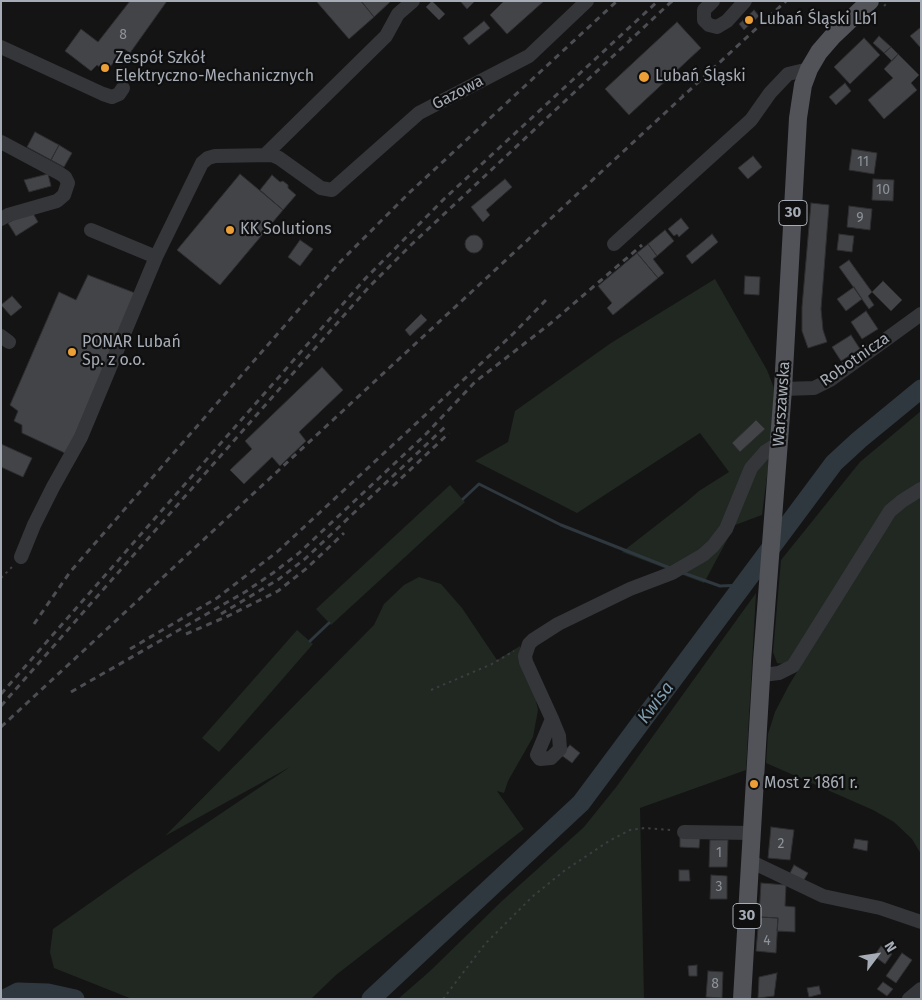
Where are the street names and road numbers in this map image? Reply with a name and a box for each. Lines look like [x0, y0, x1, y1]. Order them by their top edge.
street label: Gazowa [429, 72, 487, 114]
road number: 30 [779, 200, 807, 226]
street label: Robotnicza [817, 329, 893, 391]
street label: Warszawska [769, 361, 795, 447]
road number: 30 [733, 904, 761, 928]

